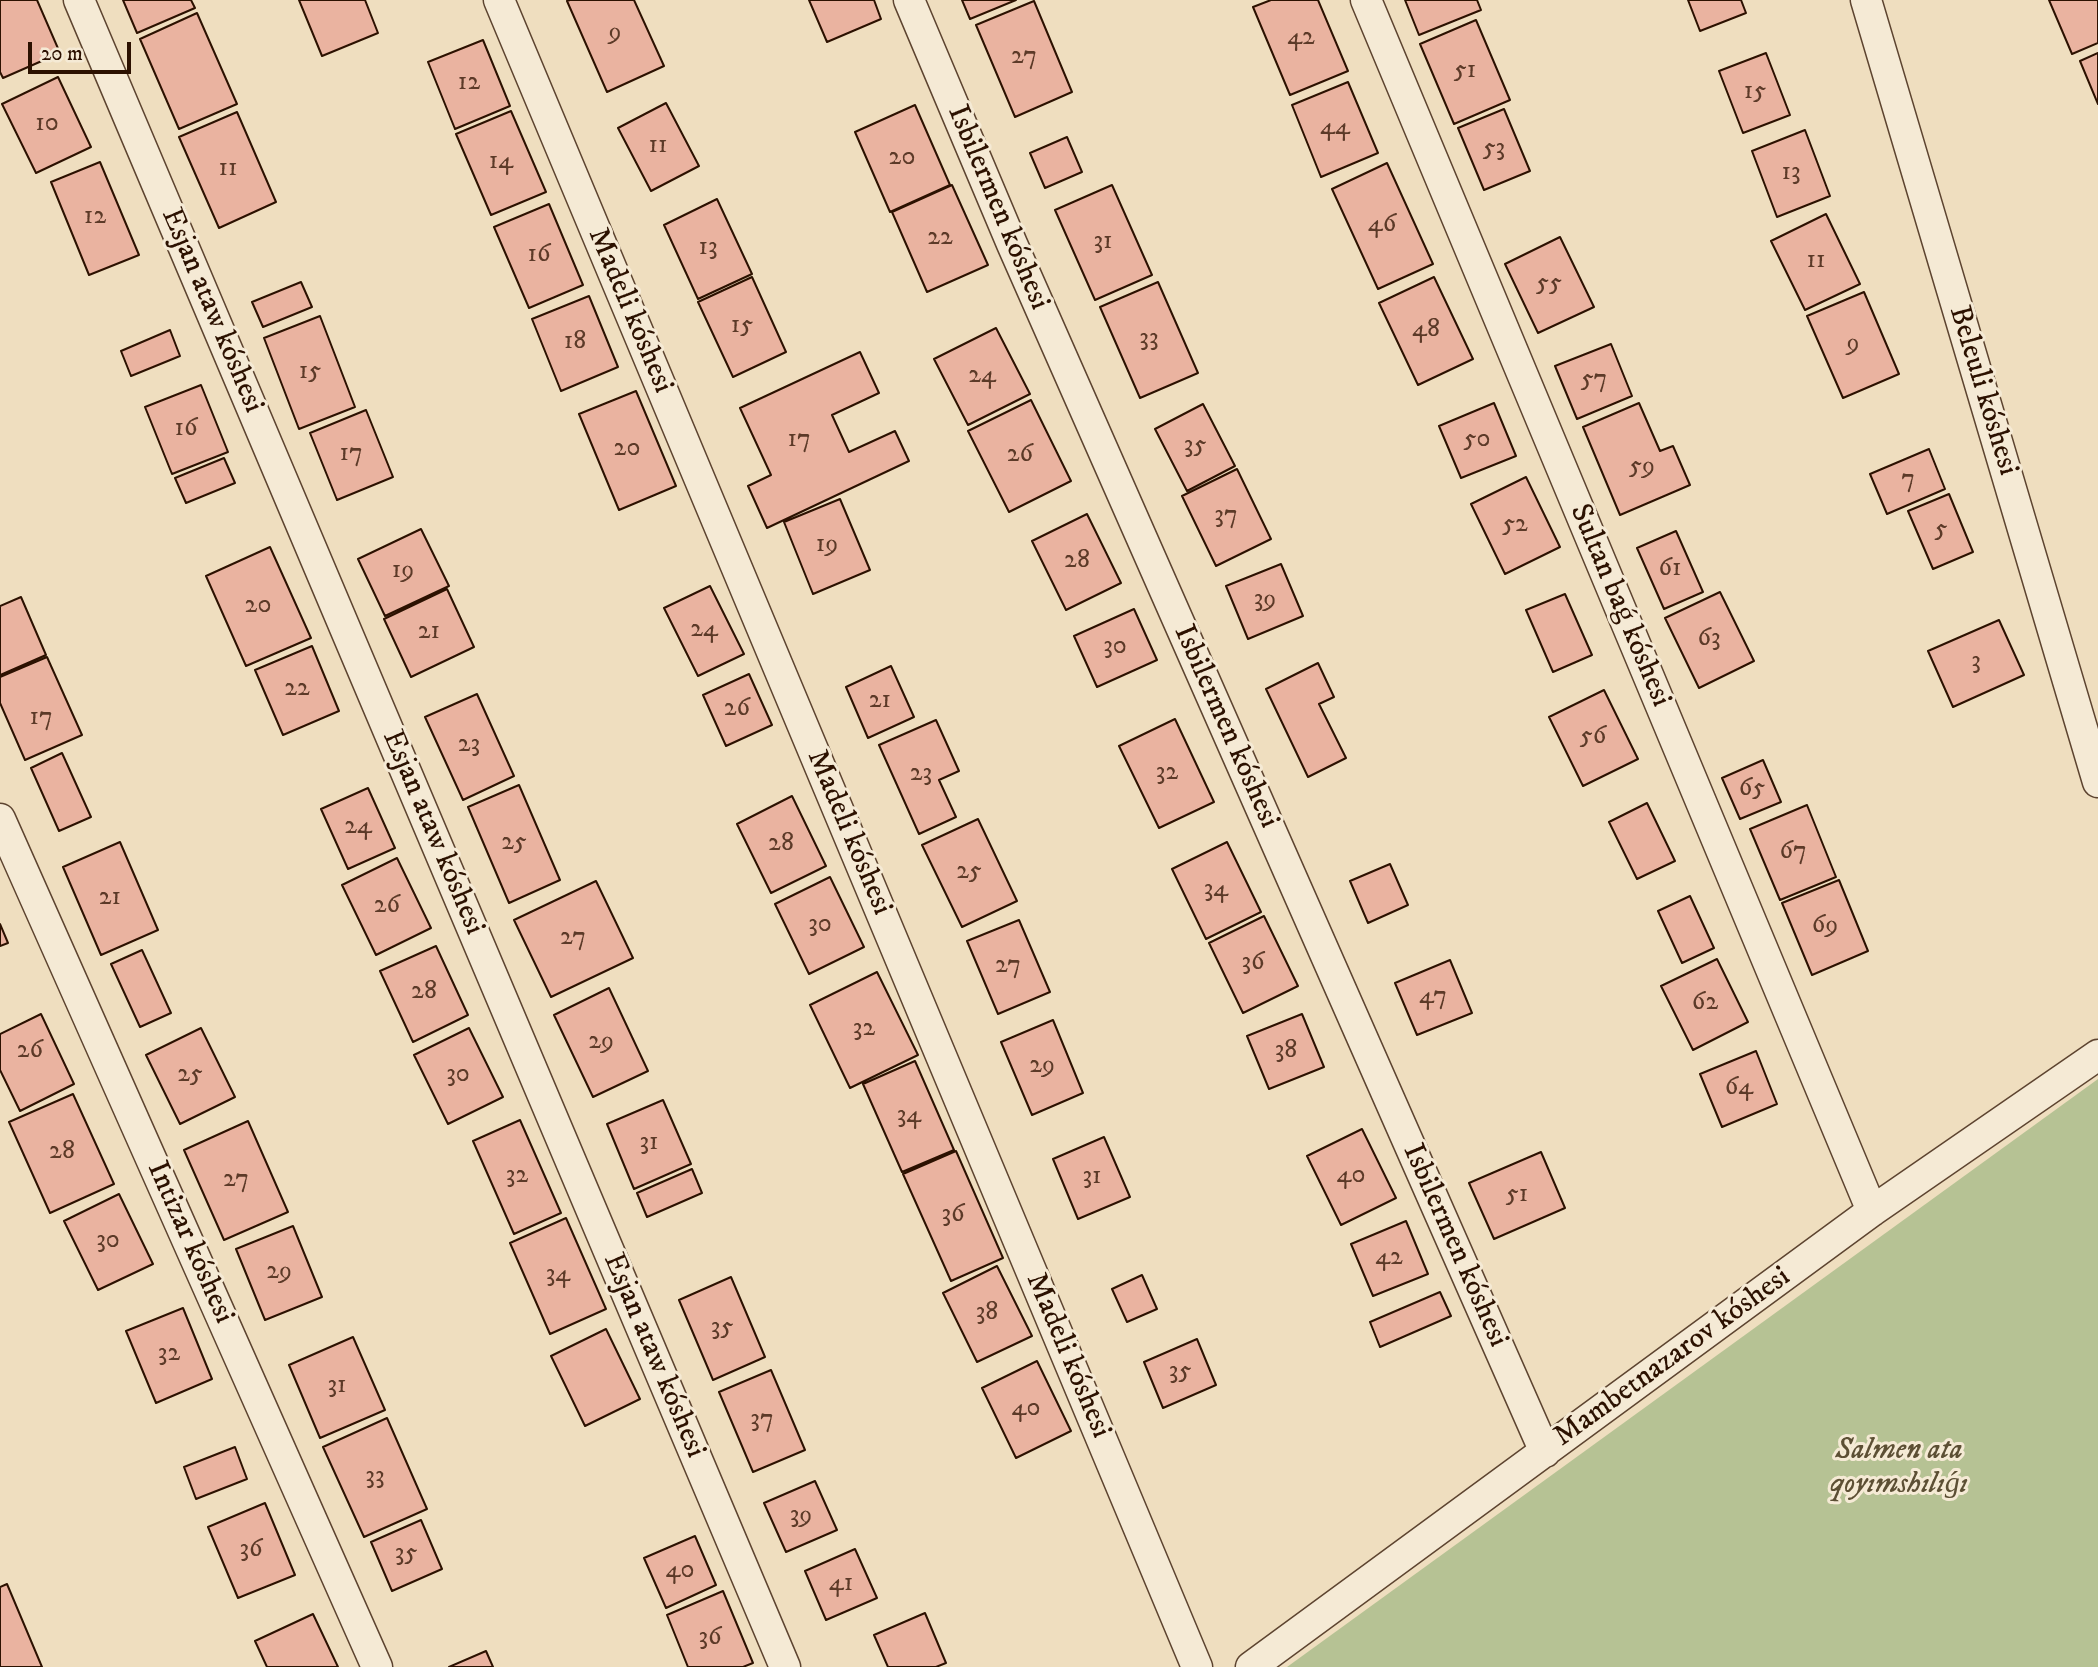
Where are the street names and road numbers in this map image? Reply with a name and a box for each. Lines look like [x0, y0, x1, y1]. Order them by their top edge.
street label: Isbilermen kóshesi [938, 100, 1056, 316]
street label: Esjan ataw kóshesi [152, 203, 270, 419]
street label: Madeli kóshesi [578, 223, 680, 399]
street label: Beleuli kóshesi [1939, 302, 2025, 480]
street label: Sultan baǵ kóshesi [1560, 499, 1678, 713]
street label: Isbilermen kóshesi [1164, 620, 1286, 834]
street label: Esjan ataw kóshesi [373, 725, 491, 941]
street label: Madeli kóshesi [797, 745, 899, 921]
street label: Isbilermen kóshesi [1393, 1139, 1515, 1353]
street label: Intizar kóshesi [137, 1156, 241, 1330]
street label: Esjan ataw kóshesi [594, 1248, 712, 1464]
street label: Mambetnazarov kóshesi [1548, 1260, 1798, 1456]
street label: Madeli kóshesi [1016, 1268, 1118, 1444]

